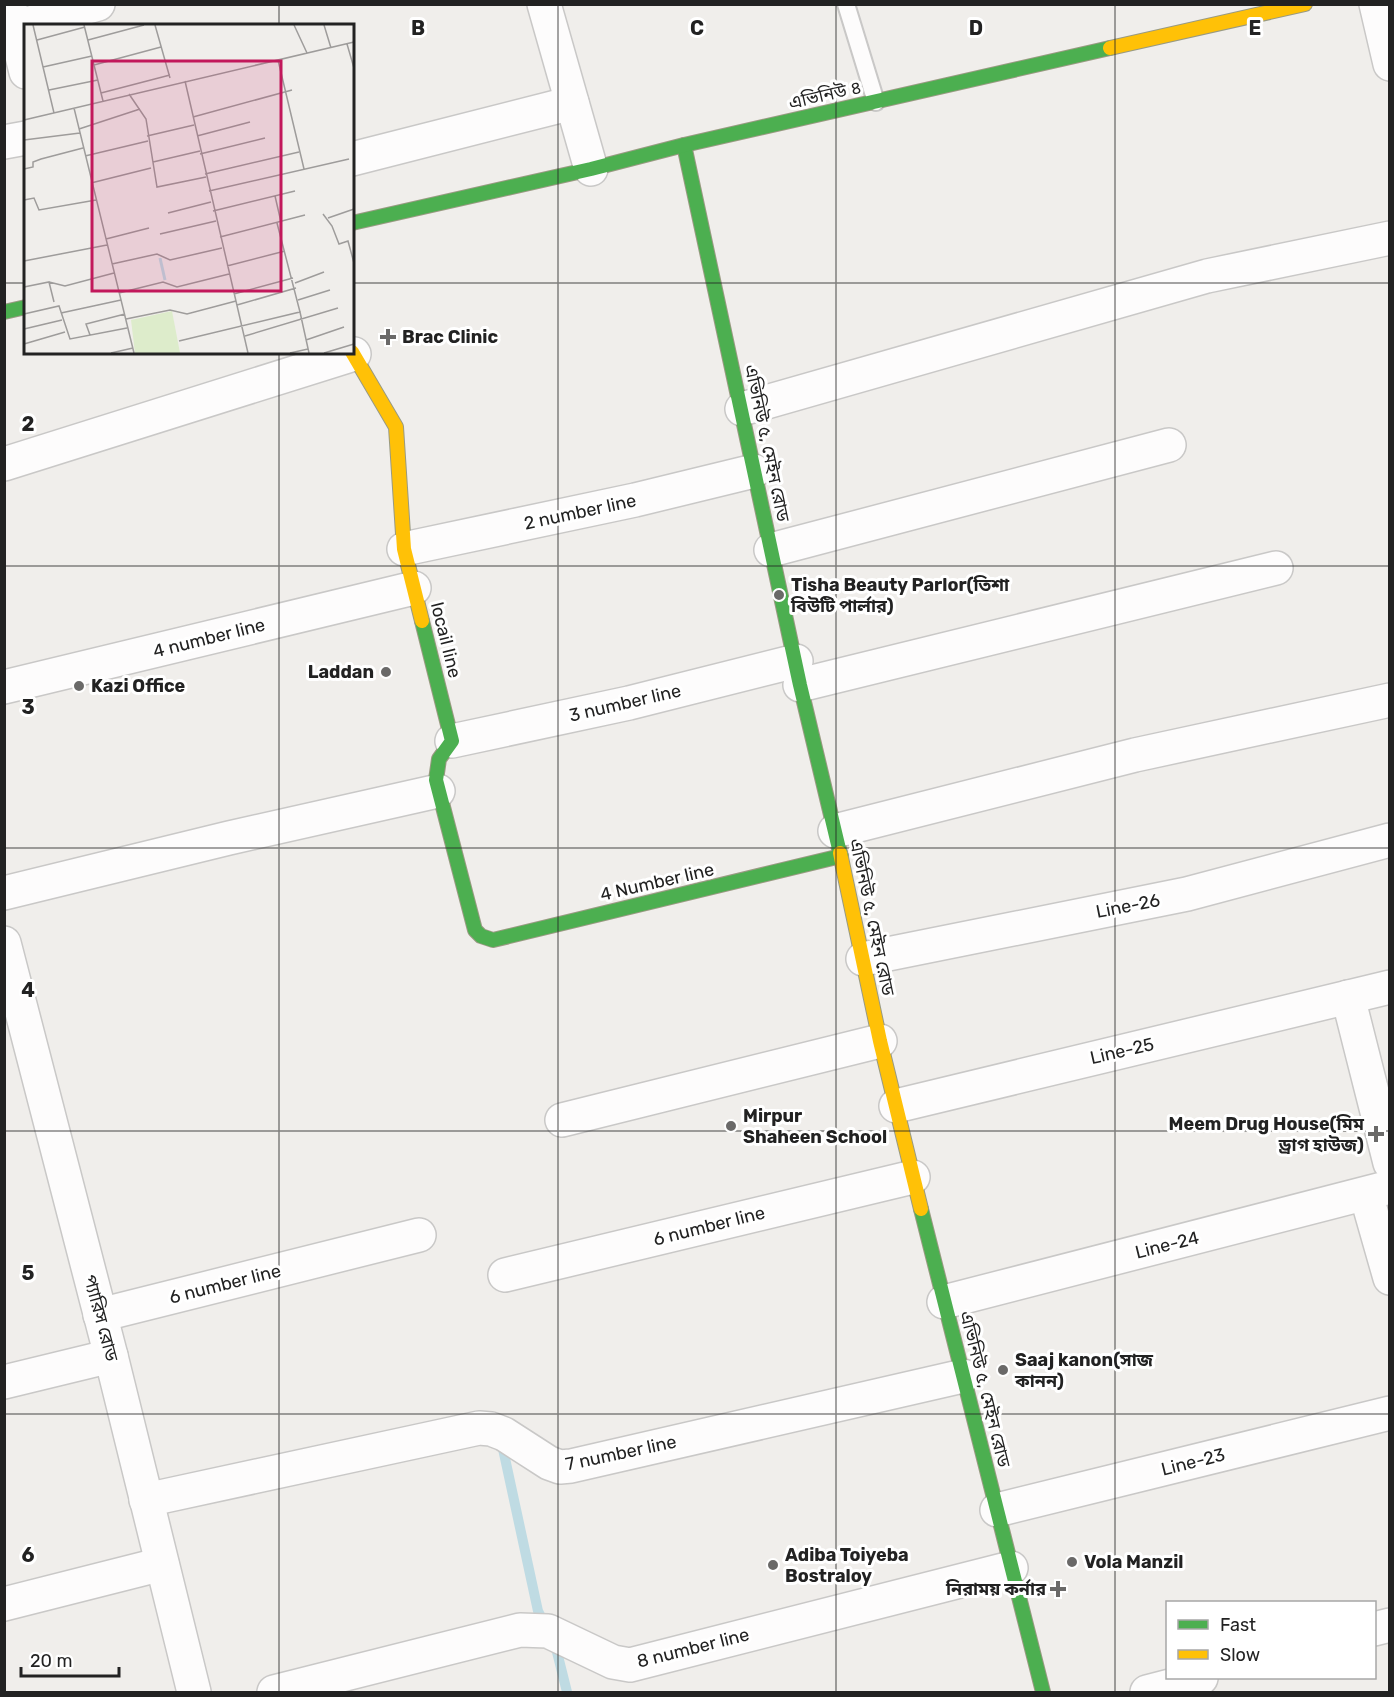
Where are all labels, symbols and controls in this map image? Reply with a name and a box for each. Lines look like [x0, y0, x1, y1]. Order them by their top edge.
text: B [411, 16, 425, 40]
text: C [690, 16, 704, 40]
text: D [969, 16, 983, 40]
text: E [1249, 16, 1261, 40]
inset map [24, 24, 354, 354]
street label: এভিনিউ ৪ [786, 76, 864, 114]
place label: Brac Clinic [402, 326, 498, 348]
marker: Brac Clinic [379, 328, 397, 346]
street label: এভিনিউ ৫, মেইন রোড [740, 362, 794, 524]
text: 2 [22, 412, 35, 436]
street label: 2 number line [522, 489, 638, 535]
place label: Tisha Beauty Parlor(তিশা বিউটি পার্লার) [790, 574, 1010, 617]
marker: Tisha Beauty Parlor(তিশা বিউটি পার্লার) [772, 588, 786, 602]
street label: locail line [426, 600, 466, 680]
street label: 4 number line [151, 613, 267, 663]
place label: Laddan [308, 661, 374, 683]
marker: Laddan [379, 665, 393, 679]
place label: Kazi Office [91, 675, 186, 697]
marker: Kazi Office [72, 679, 86, 693]
street label: 3 number line [567, 679, 683, 727]
text: 3 [21, 695, 35, 719]
street label: এভিনিউ ৫, মেইন রোড [845, 836, 899, 998]
street label: 4 Number line [598, 858, 716, 906]
street label: Line-26 [1094, 889, 1162, 923]
text: 4 [21, 978, 35, 1002]
street label: Line-25 [1088, 1033, 1156, 1069]
place label: Mirpur Shaheen School [743, 1105, 887, 1148]
place label: Meem Drug House(মিম ড্রাগ হাউজ) [1169, 1113, 1365, 1156]
marker: Mirpur Shaheen School [724, 1119, 738, 1133]
marker: Meem Drug House(মিম ড্রাগ হাউজ) [1369, 1127, 1383, 1141]
street label: 6 number line [651, 1201, 767, 1251]
street label: Line-24 [1133, 1226, 1201, 1264]
street label: 6 number line [167, 1259, 283, 1309]
text: 5 [22, 1261, 35, 1285]
street label: প্যারিস রোড [79, 1272, 123, 1364]
street label: এভিনিউ ৫, মেইন রোড [955, 1309, 1015, 1470]
place label: Saaj kanon(সাজ কানন) [1014, 1349, 1154, 1392]
marker: Saaj kanon(সাজ কানন) [996, 1363, 1010, 1377]
street label: 7 number line [564, 1431, 678, 1475]
street label: Line-23 [1159, 1443, 1227, 1481]
text: 6 [21, 1543, 35, 1567]
place label: Adiba Toiyeba Bostraloy [785, 1544, 909, 1587]
place label: Vola Manzil [1084, 1551, 1183, 1573]
marker: Vola Manzil [1065, 1555, 1079, 1569]
marker: Adiba Toiyeba Bostraloy [766, 1558, 780, 1572]
place label: নিরাময় কর্নার [945, 1578, 1047, 1600]
marker: নিরাময় কর্নার [1051, 1582, 1065, 1596]
legend [1166, 1601, 1376, 1679]
text: Fast [1220, 1614, 1256, 1636]
street label: 8 number line [635, 1623, 751, 1673]
scale bar [21, 1640, 118, 1678]
text: Slow [1220, 1644, 1260, 1666]
text: 20 m [30, 1650, 72, 1672]

